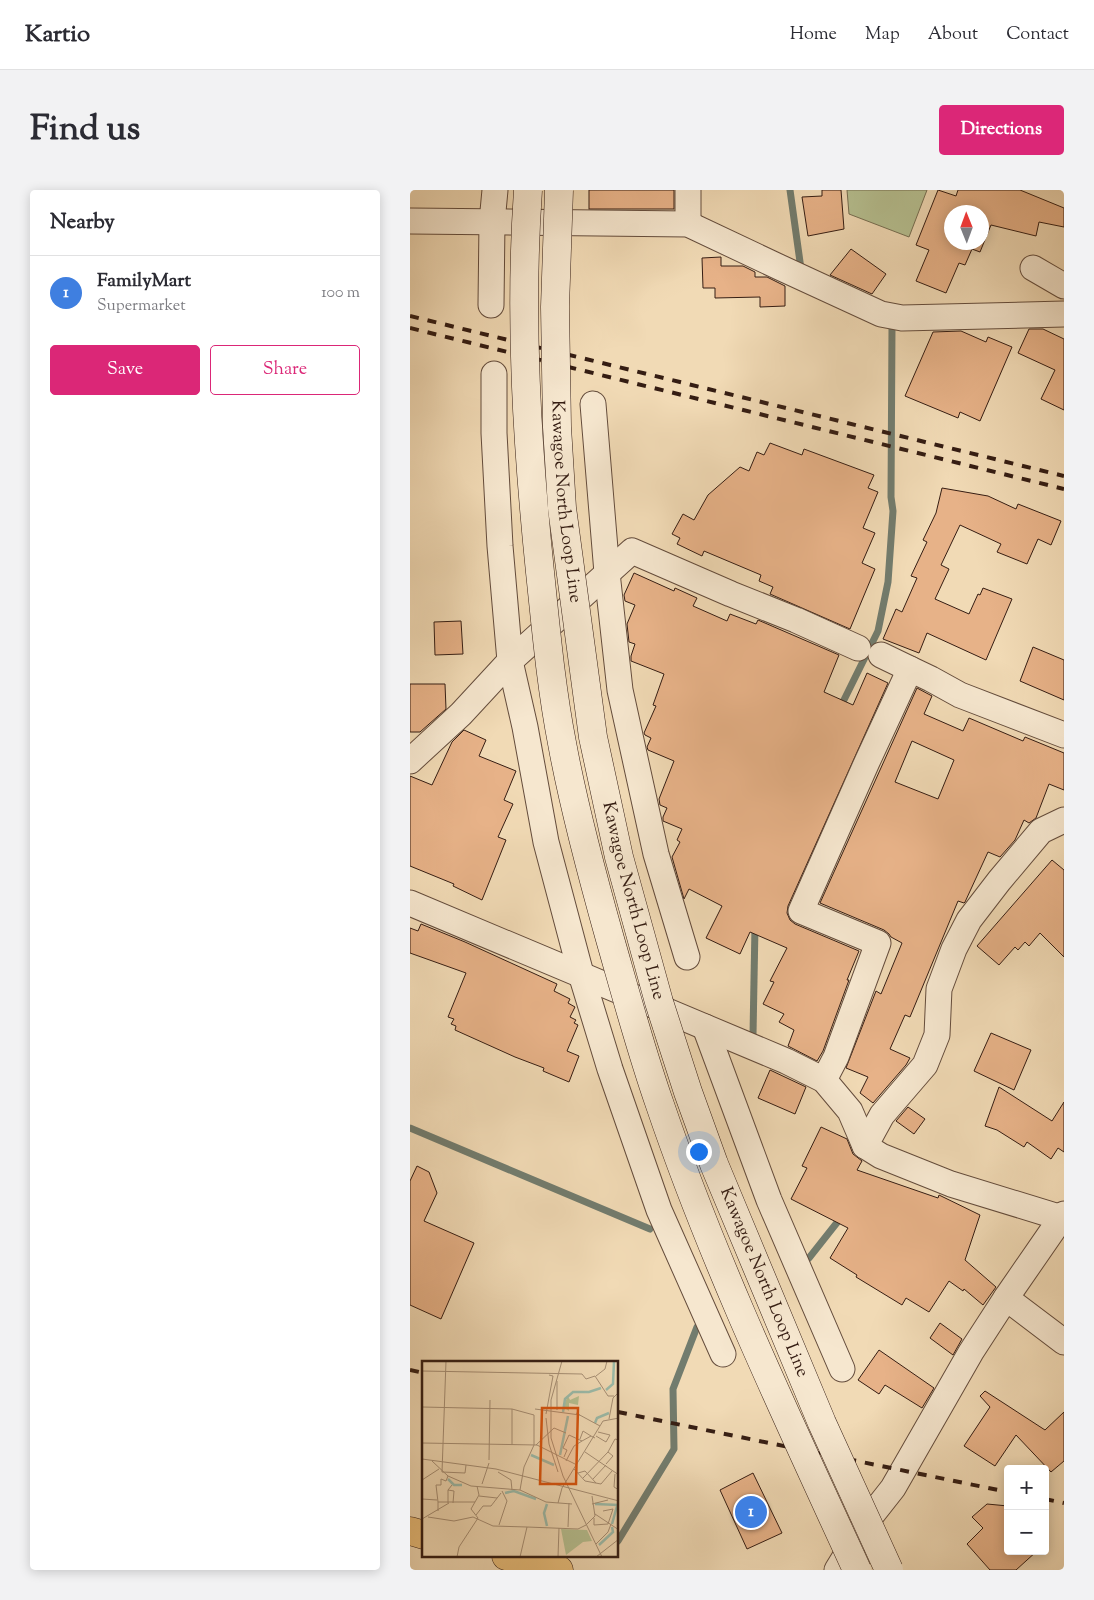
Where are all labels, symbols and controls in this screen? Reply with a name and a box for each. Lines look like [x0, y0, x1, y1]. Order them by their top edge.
text: Kartio [25, 18, 90, 52]
text: Home [790, 22, 837, 48]
text: Map [865, 22, 900, 48]
text: About [928, 22, 978, 48]
text: Contact [1006, 22, 1069, 48]
text: Find us [30, 105, 140, 156]
button: Directions [939, 105, 1064, 155]
north arrow [944, 205, 989, 250]
text: Nearby [50, 208, 115, 238]
text: FamilyMart [97, 268, 191, 295]
text: 1 [63, 282, 69, 305]
text: 100 m [321, 282, 360, 305]
text: Supermarket [97, 295, 186, 318]
button: Save [50, 345, 200, 395]
button: Share [210, 345, 360, 395]
street label: Kawagoe North Loop Line [544, 400, 588, 605]
street label: Kawagoe North Loop Line [594, 800, 671, 1003]
your location [686, 1139, 712, 1165]
street label: Kawagoe North Loop Line [712, 1183, 815, 1382]
inset map [422, 1361, 619, 1558]
map controls [1004, 1465, 1049, 1555]
button: + [1004, 1465, 1049, 1510]
pin: 1 [735, 1493, 767, 1531]
button: − [1004, 1510, 1049, 1555]

